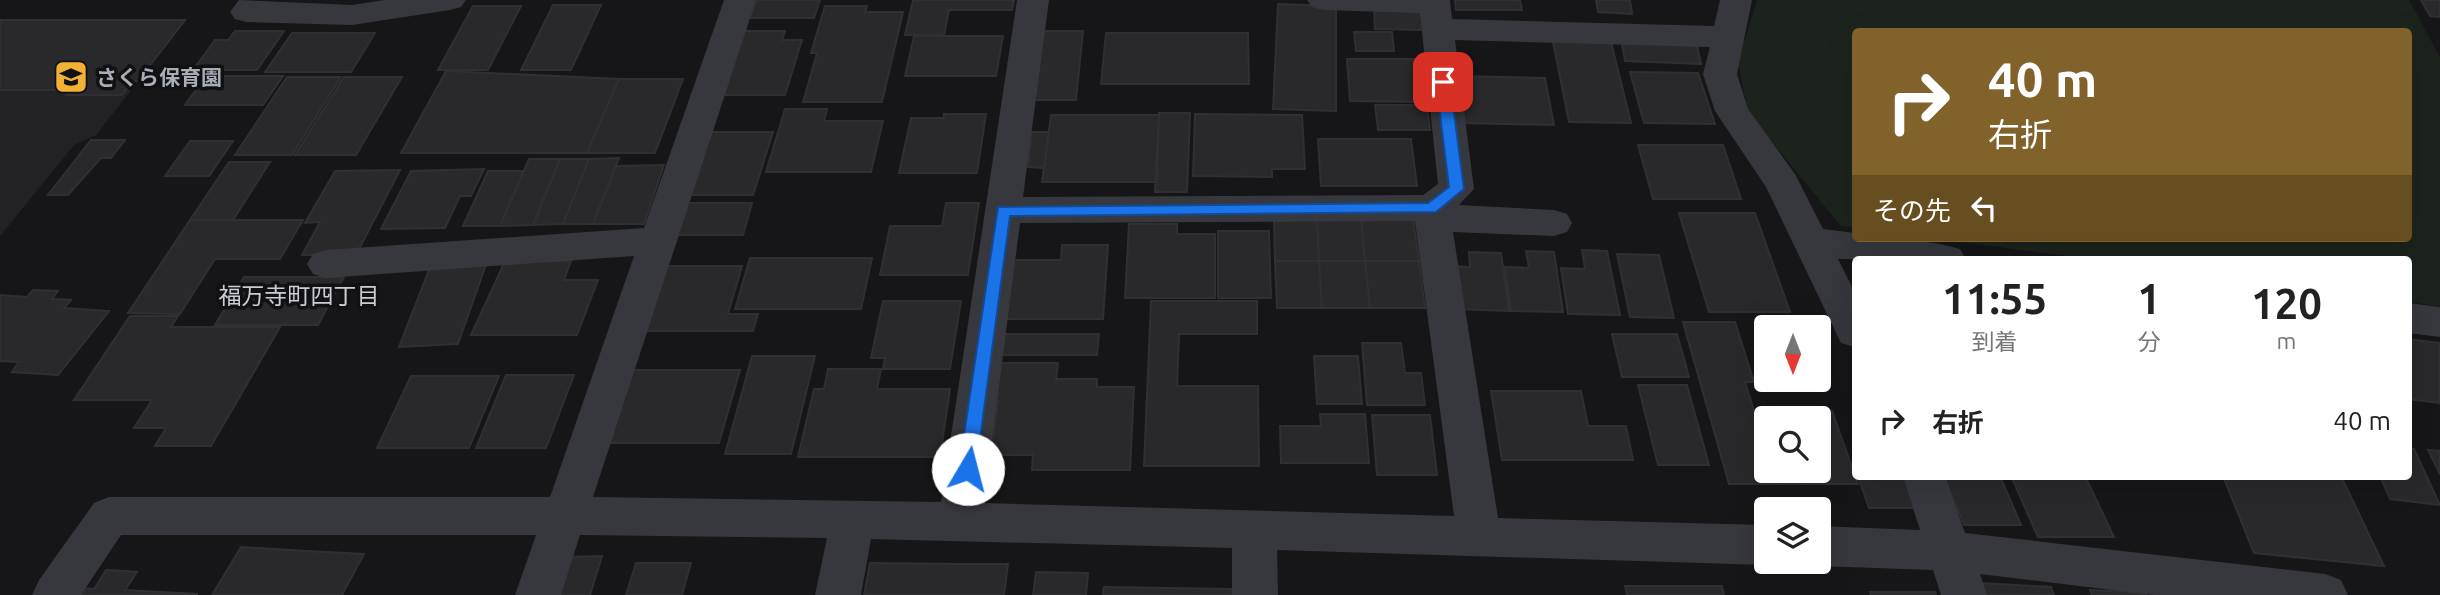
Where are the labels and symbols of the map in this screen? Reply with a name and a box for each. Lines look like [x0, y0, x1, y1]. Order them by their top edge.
pin [1413, 52, 1473, 112]
school or university icon: さくら保育園 [52, 58, 90, 96]
place label: さくら保育園 [96, 65, 222, 89]
district label: 福万寺町四丁目 [219, 283, 380, 308]
north arrow [1754, 315, 1830, 392]
position arrow [931, 432, 1005, 506]

